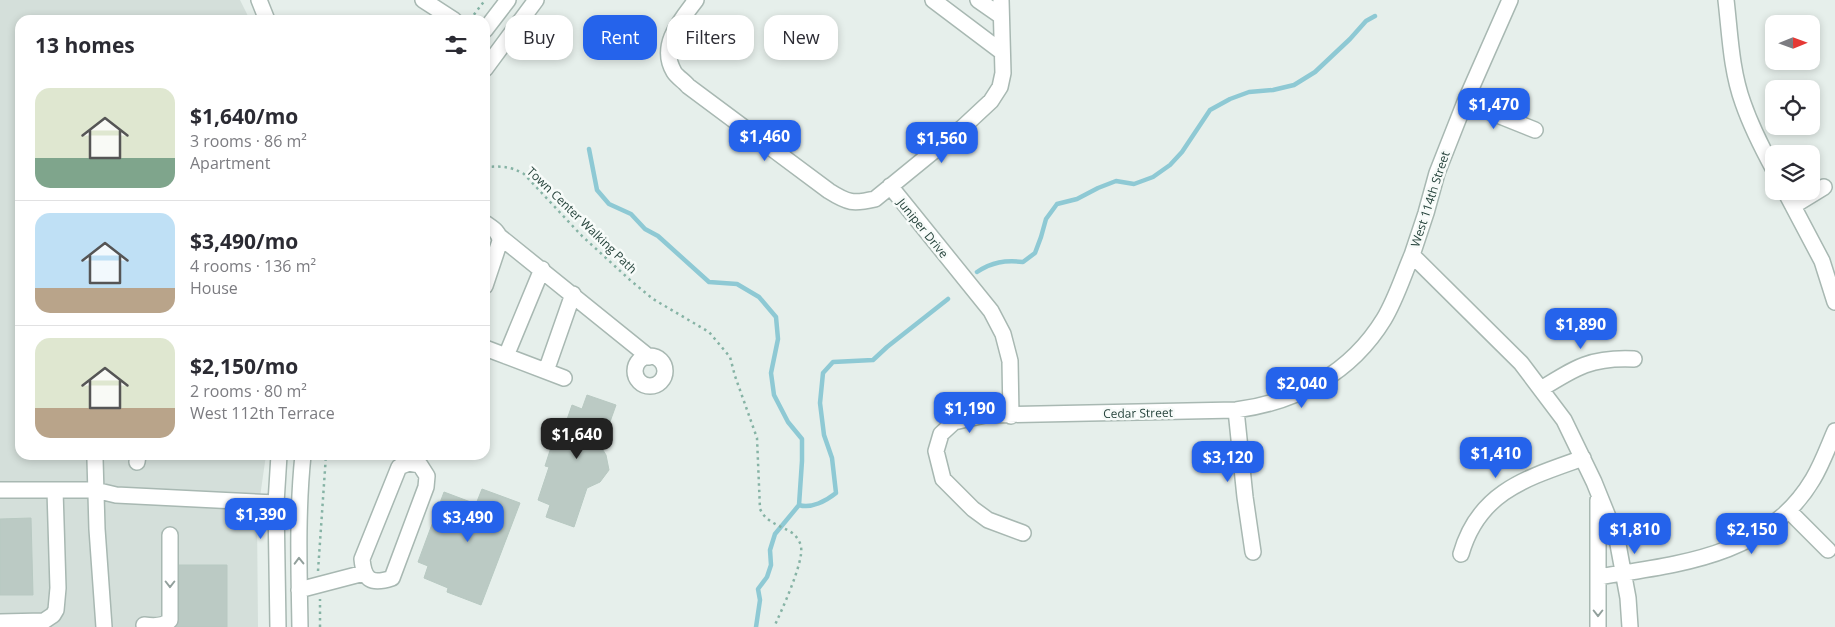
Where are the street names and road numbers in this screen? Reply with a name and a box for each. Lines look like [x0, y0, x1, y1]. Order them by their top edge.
street label: West 114th Street [1406, 149, 1454, 249]
street label: Town Center Walking Path [523, 163, 641, 277]
street label: Juniper Drive [893, 194, 953, 262]
street label: Cedar Street [1103, 404, 1173, 422]

